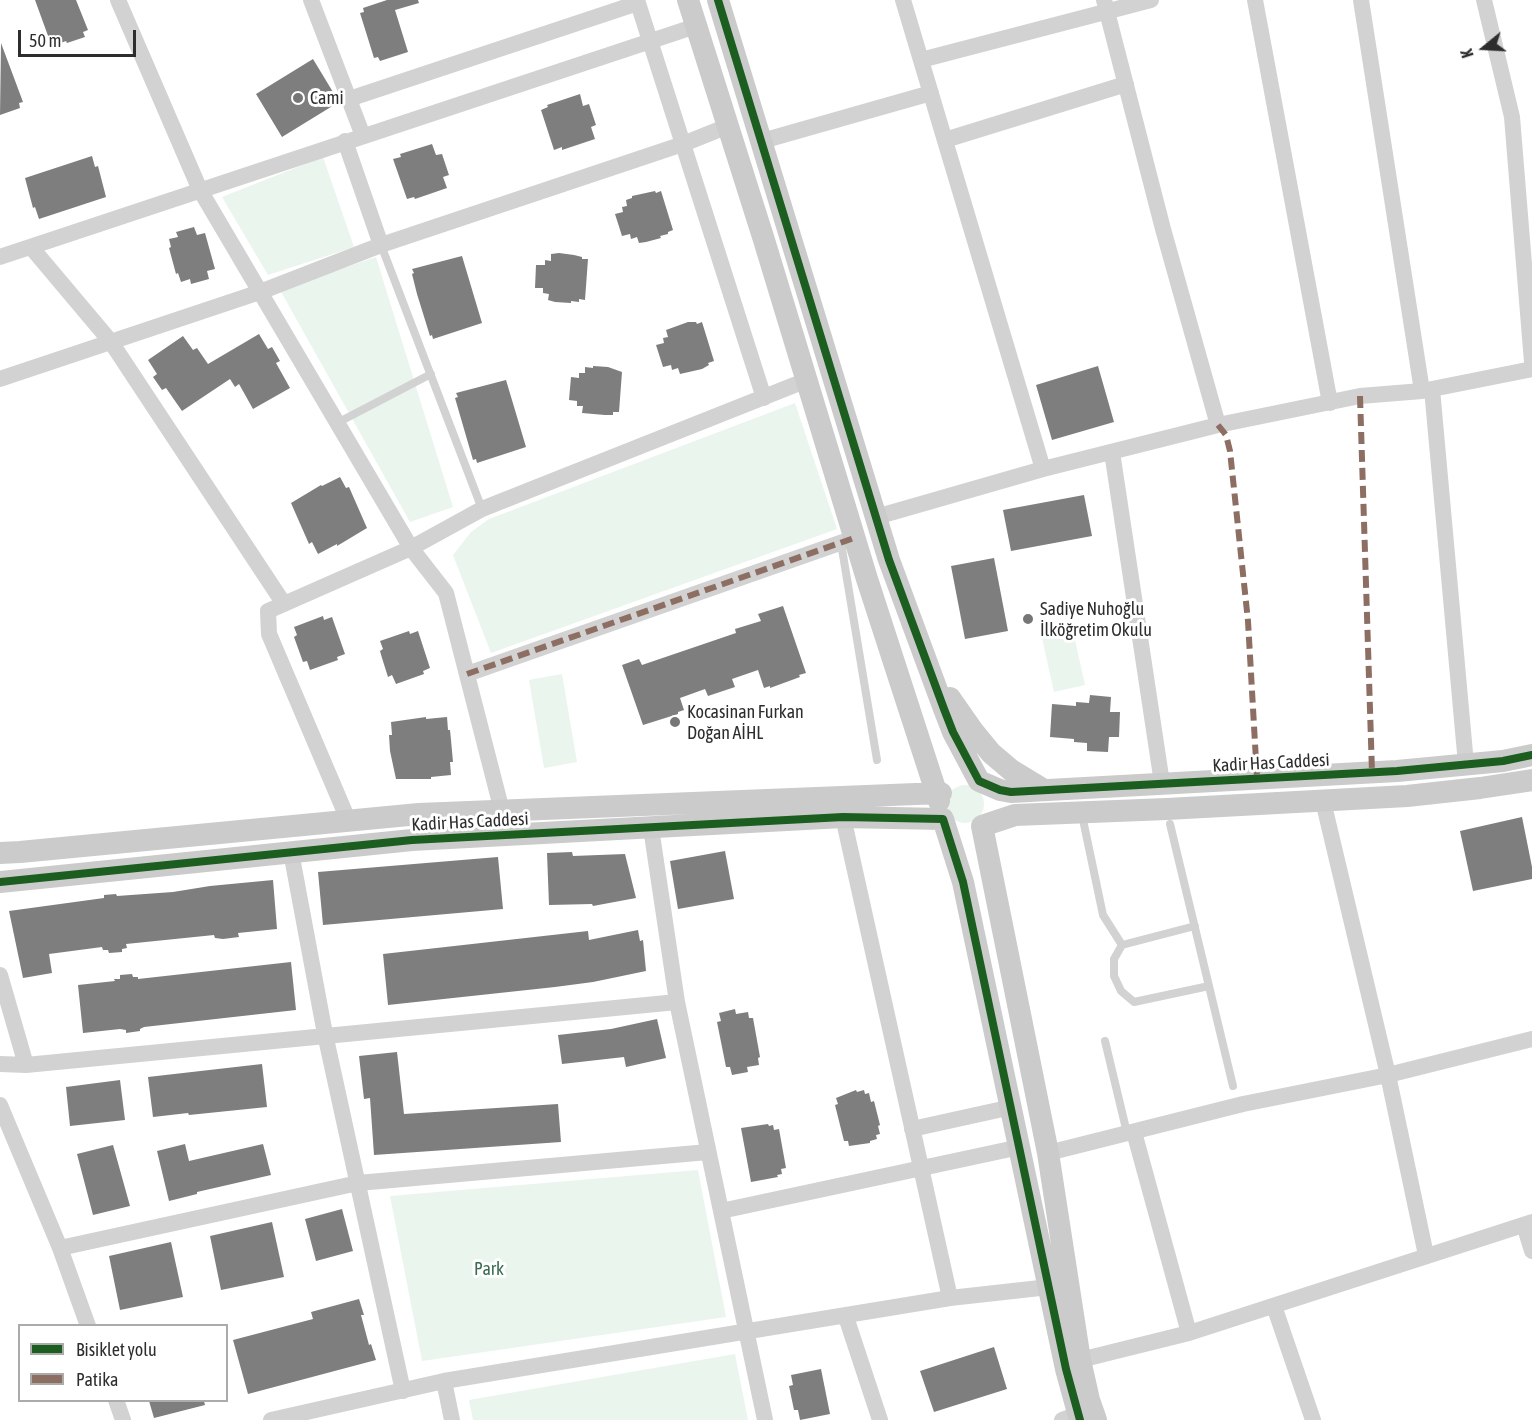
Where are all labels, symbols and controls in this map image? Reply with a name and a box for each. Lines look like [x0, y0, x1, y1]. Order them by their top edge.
scale bar [21, 18, 140, 56]
north arrow [1454, 18, 1514, 78]
text: 50 m [29, 30, 61, 51]
text: K [1457, 47, 1477, 60]
place label: Cami [310, 87, 344, 109]
marker: Cami [291, 91, 305, 105]
place label: Sadiye Nuhoğlu İlköğretim Okulu [1040, 598, 1152, 640]
marker: Sadiye Nuhoğlu İlköğretim Okulu [1021, 612, 1035, 626]
place label: Kocasinan Furkan Doğan AİHL [687, 701, 804, 744]
marker: Kocasinan Furkan Doğan AİHL [668, 715, 682, 729]
street label: Kadir Has Caddesi [1212, 749, 1330, 777]
street label: Kadir Has Caddesi [411, 808, 529, 836]
park label: Park [474, 1258, 504, 1280]
legend [18, 1324, 228, 1402]
text: Bisiklet yolu [76, 1339, 157, 1360]
text: Patika [76, 1369, 118, 1390]

